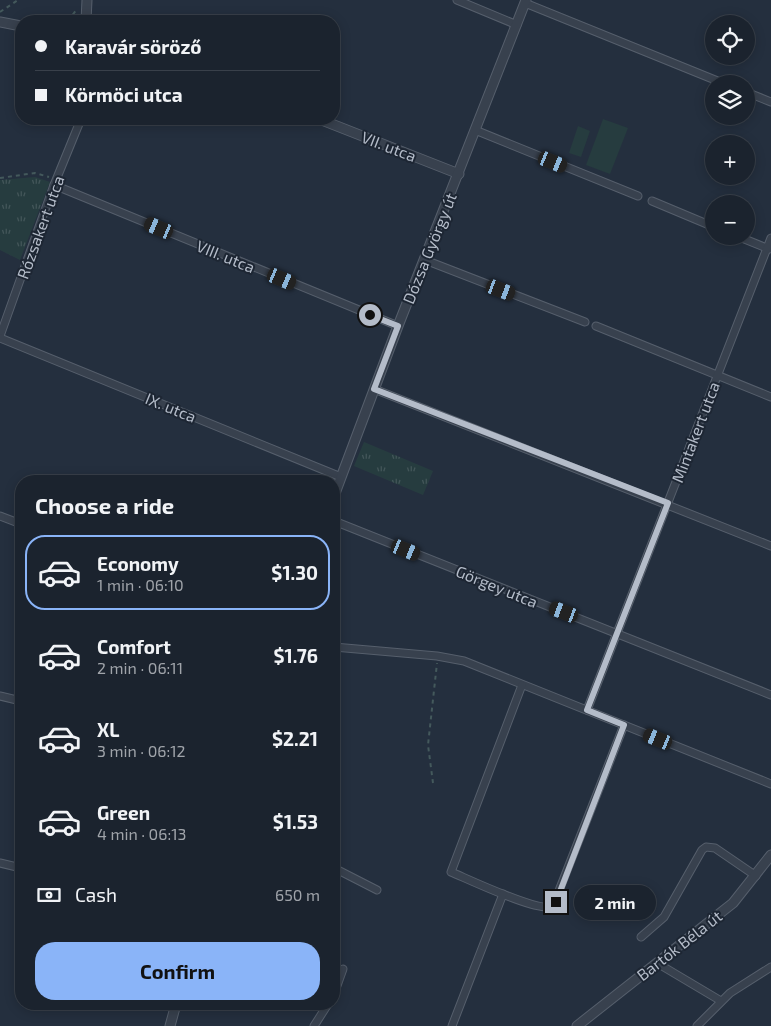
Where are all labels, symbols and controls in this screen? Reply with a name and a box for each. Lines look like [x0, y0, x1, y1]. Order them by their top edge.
map controls [705, 15, 755, 245]
button: locate [705, 15, 755, 65]
text: Karavár söröző [65, 35, 202, 58]
button: layers [705, 75, 755, 125]
text: Körmöci utca [65, 83, 183, 106]
street label: VII. utca [359, 127, 419, 165]
button: + [705, 135, 755, 185]
car [536, 149, 569, 175]
street label: Rózsakert utca [13, 173, 67, 281]
street label: Dózsa György út [398, 190, 460, 306]
button: − [705, 195, 755, 245]
car [142, 215, 175, 241]
street label: VIII. utca [194, 236, 258, 276]
car [265, 266, 298, 292]
car [484, 278, 517, 302]
route start [359, 304, 381, 326]
street label: Mintakert utca [667, 379, 723, 485]
street label: IX. utca [143, 388, 199, 426]
text: Choose a ride [35, 492, 174, 518]
car [389, 537, 422, 563]
icon: car [37, 550, 82, 595]
text: Economy [97, 552, 179, 575]
text: $1.30 [271, 561, 318, 584]
street label: Görgey utca [453, 561, 541, 611]
text: 1 min · 06:10 [97, 575, 184, 594]
car [547, 600, 580, 624]
icon: car [37, 633, 82, 678]
text: Comfort [97, 635, 171, 658]
text: $1.76 [274, 644, 318, 667]
text: 2 min · 06:11 [97, 658, 183, 677]
icon: car [37, 716, 82, 761]
text: XL [97, 718, 119, 741]
car [641, 726, 674, 752]
text: $2.21 [272, 727, 318, 750]
text: 3 min · 06:12 [97, 741, 186, 760]
icon: car [37, 799, 82, 844]
text: Green [97, 801, 150, 824]
text: $1.53 [273, 810, 318, 833]
text: 4 min · 06:13 [97, 824, 186, 843]
icon: cash [35, 881, 63, 909]
text: Cash [75, 883, 117, 906]
callout: 2 min [574, 884, 656, 920]
text: 650 m [275, 885, 320, 904]
route end [545, 891, 567, 913]
text: 2 min [595, 893, 635, 912]
street label: Bartók Béla út [633, 906, 725, 984]
button: Confirm [35, 942, 320, 1000]

